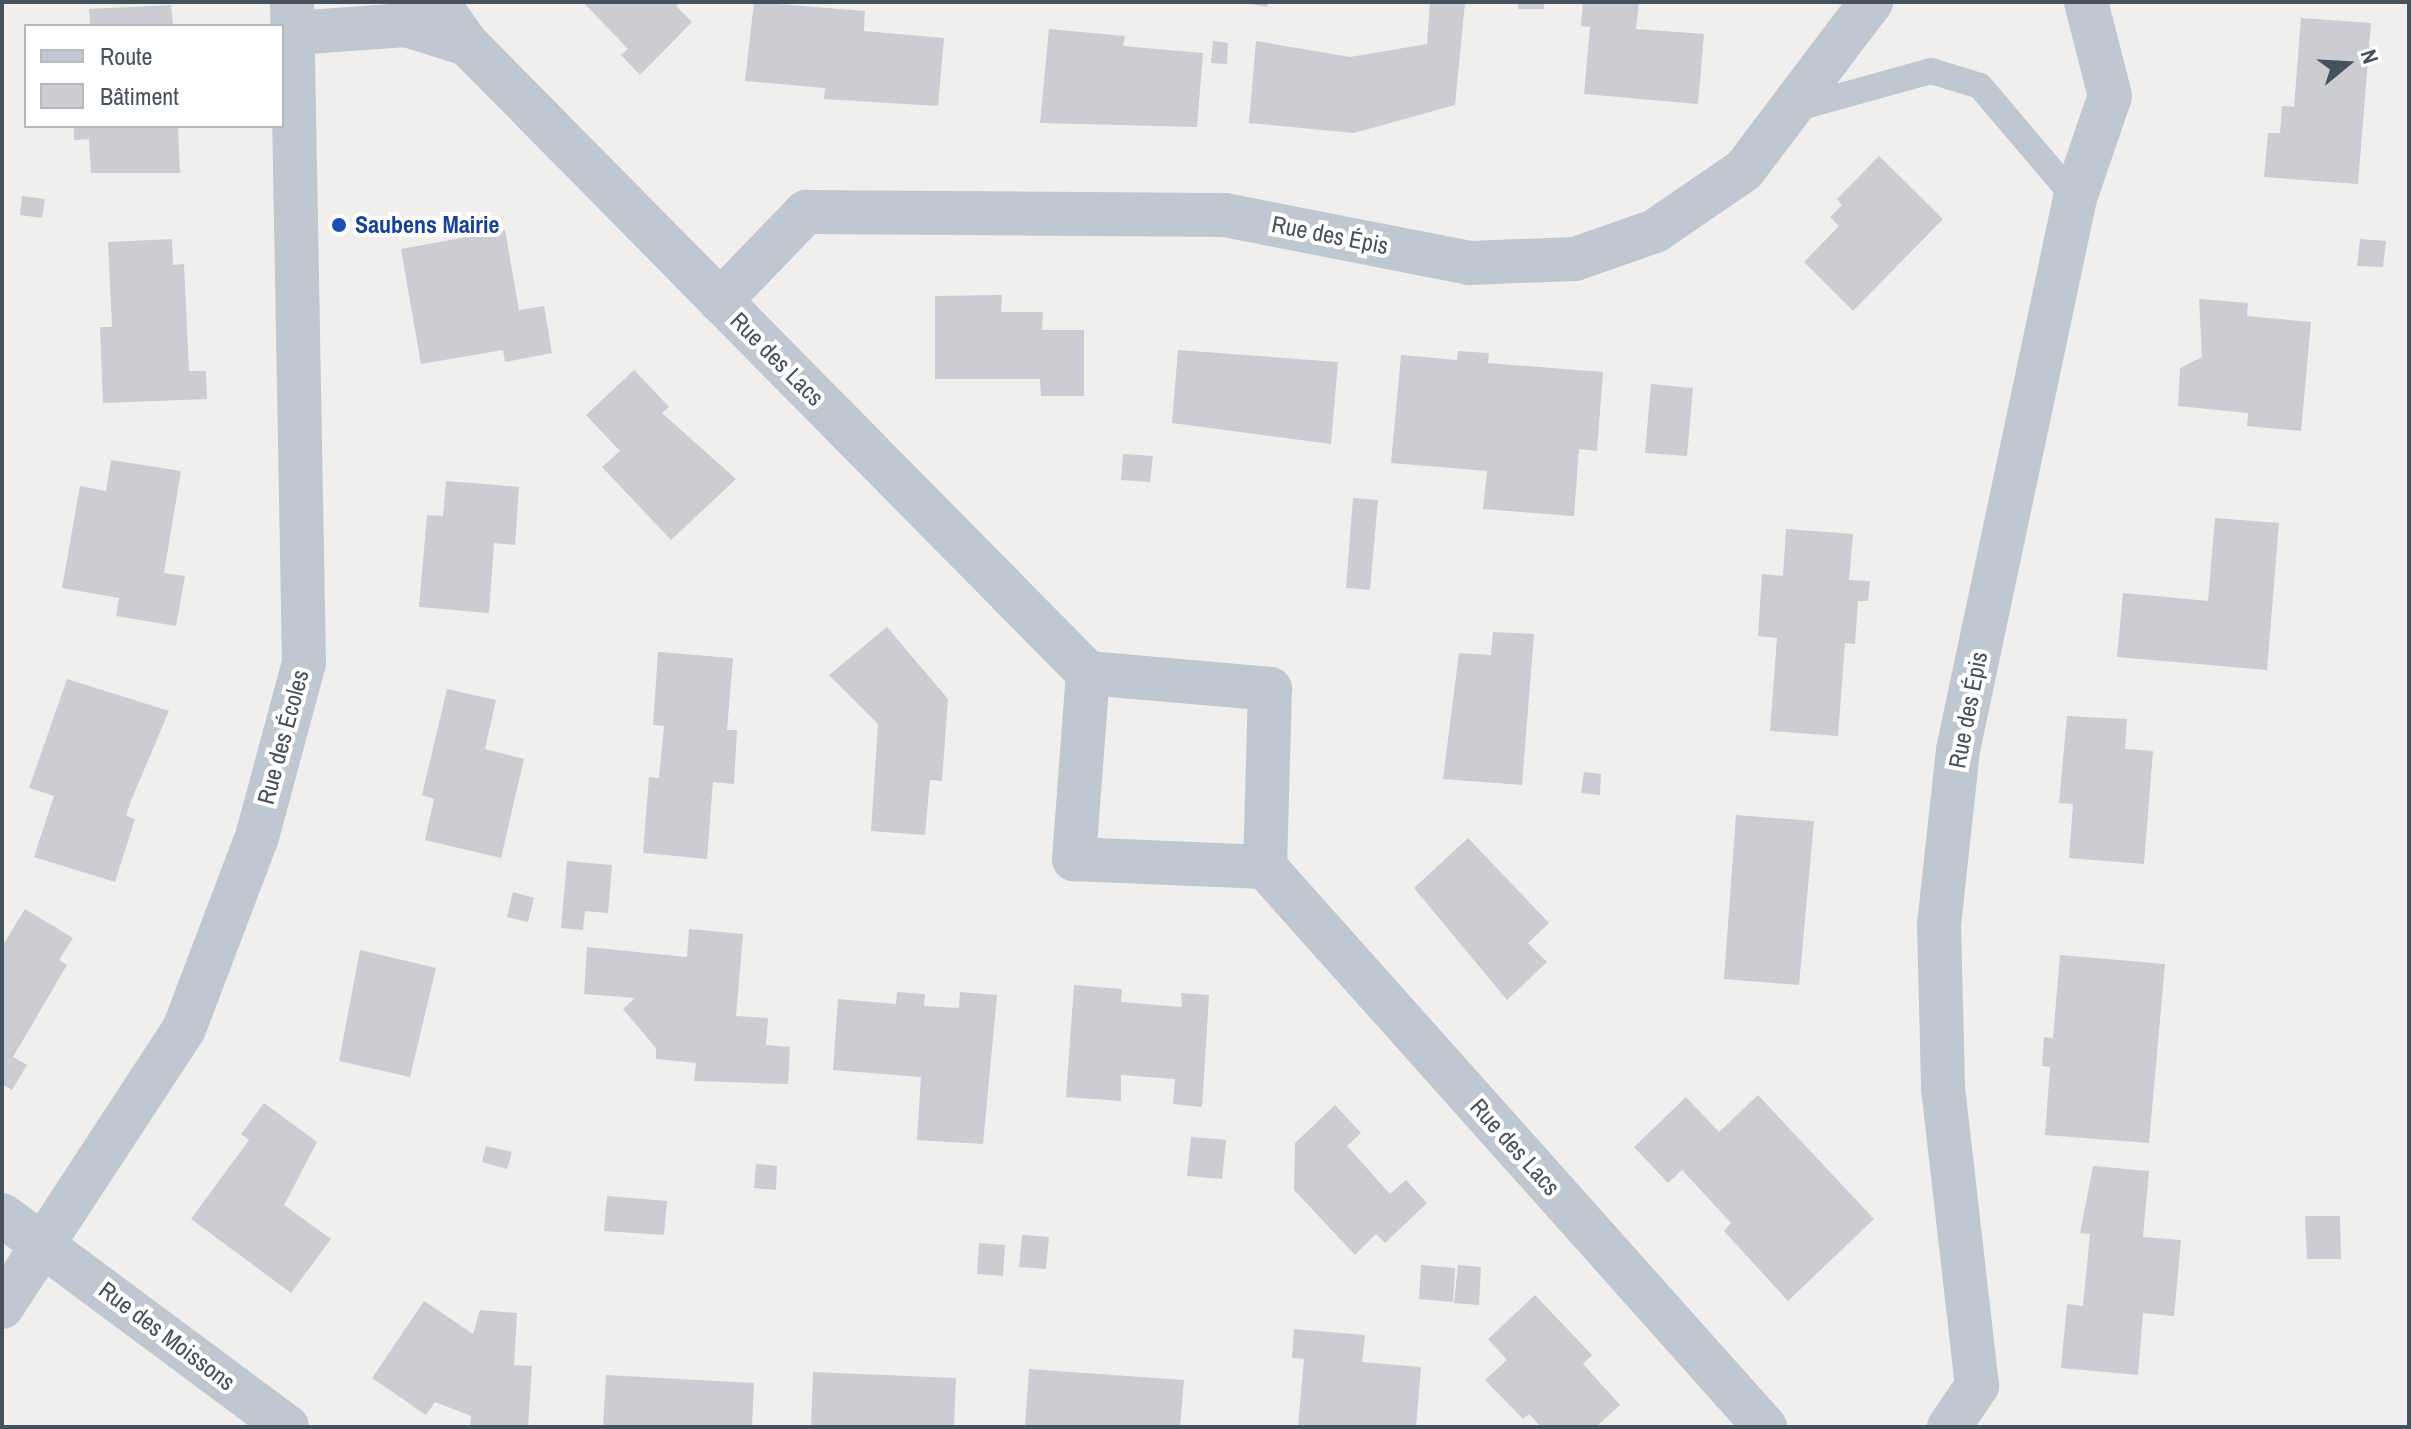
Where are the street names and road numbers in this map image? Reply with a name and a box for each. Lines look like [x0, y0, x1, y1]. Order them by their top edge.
street label: Rue des Épis [1269, 210, 1391, 260]
street label: Rue des Lacs [724, 306, 830, 412]
street label: Rue des Épis [1943, 649, 1993, 771]
street label: Rue des Écoles [251, 667, 315, 807]
street label: Rue des Lacs [1464, 1093, 1566, 1201]
street label: Rue des Moissons [93, 1275, 241, 1397]

